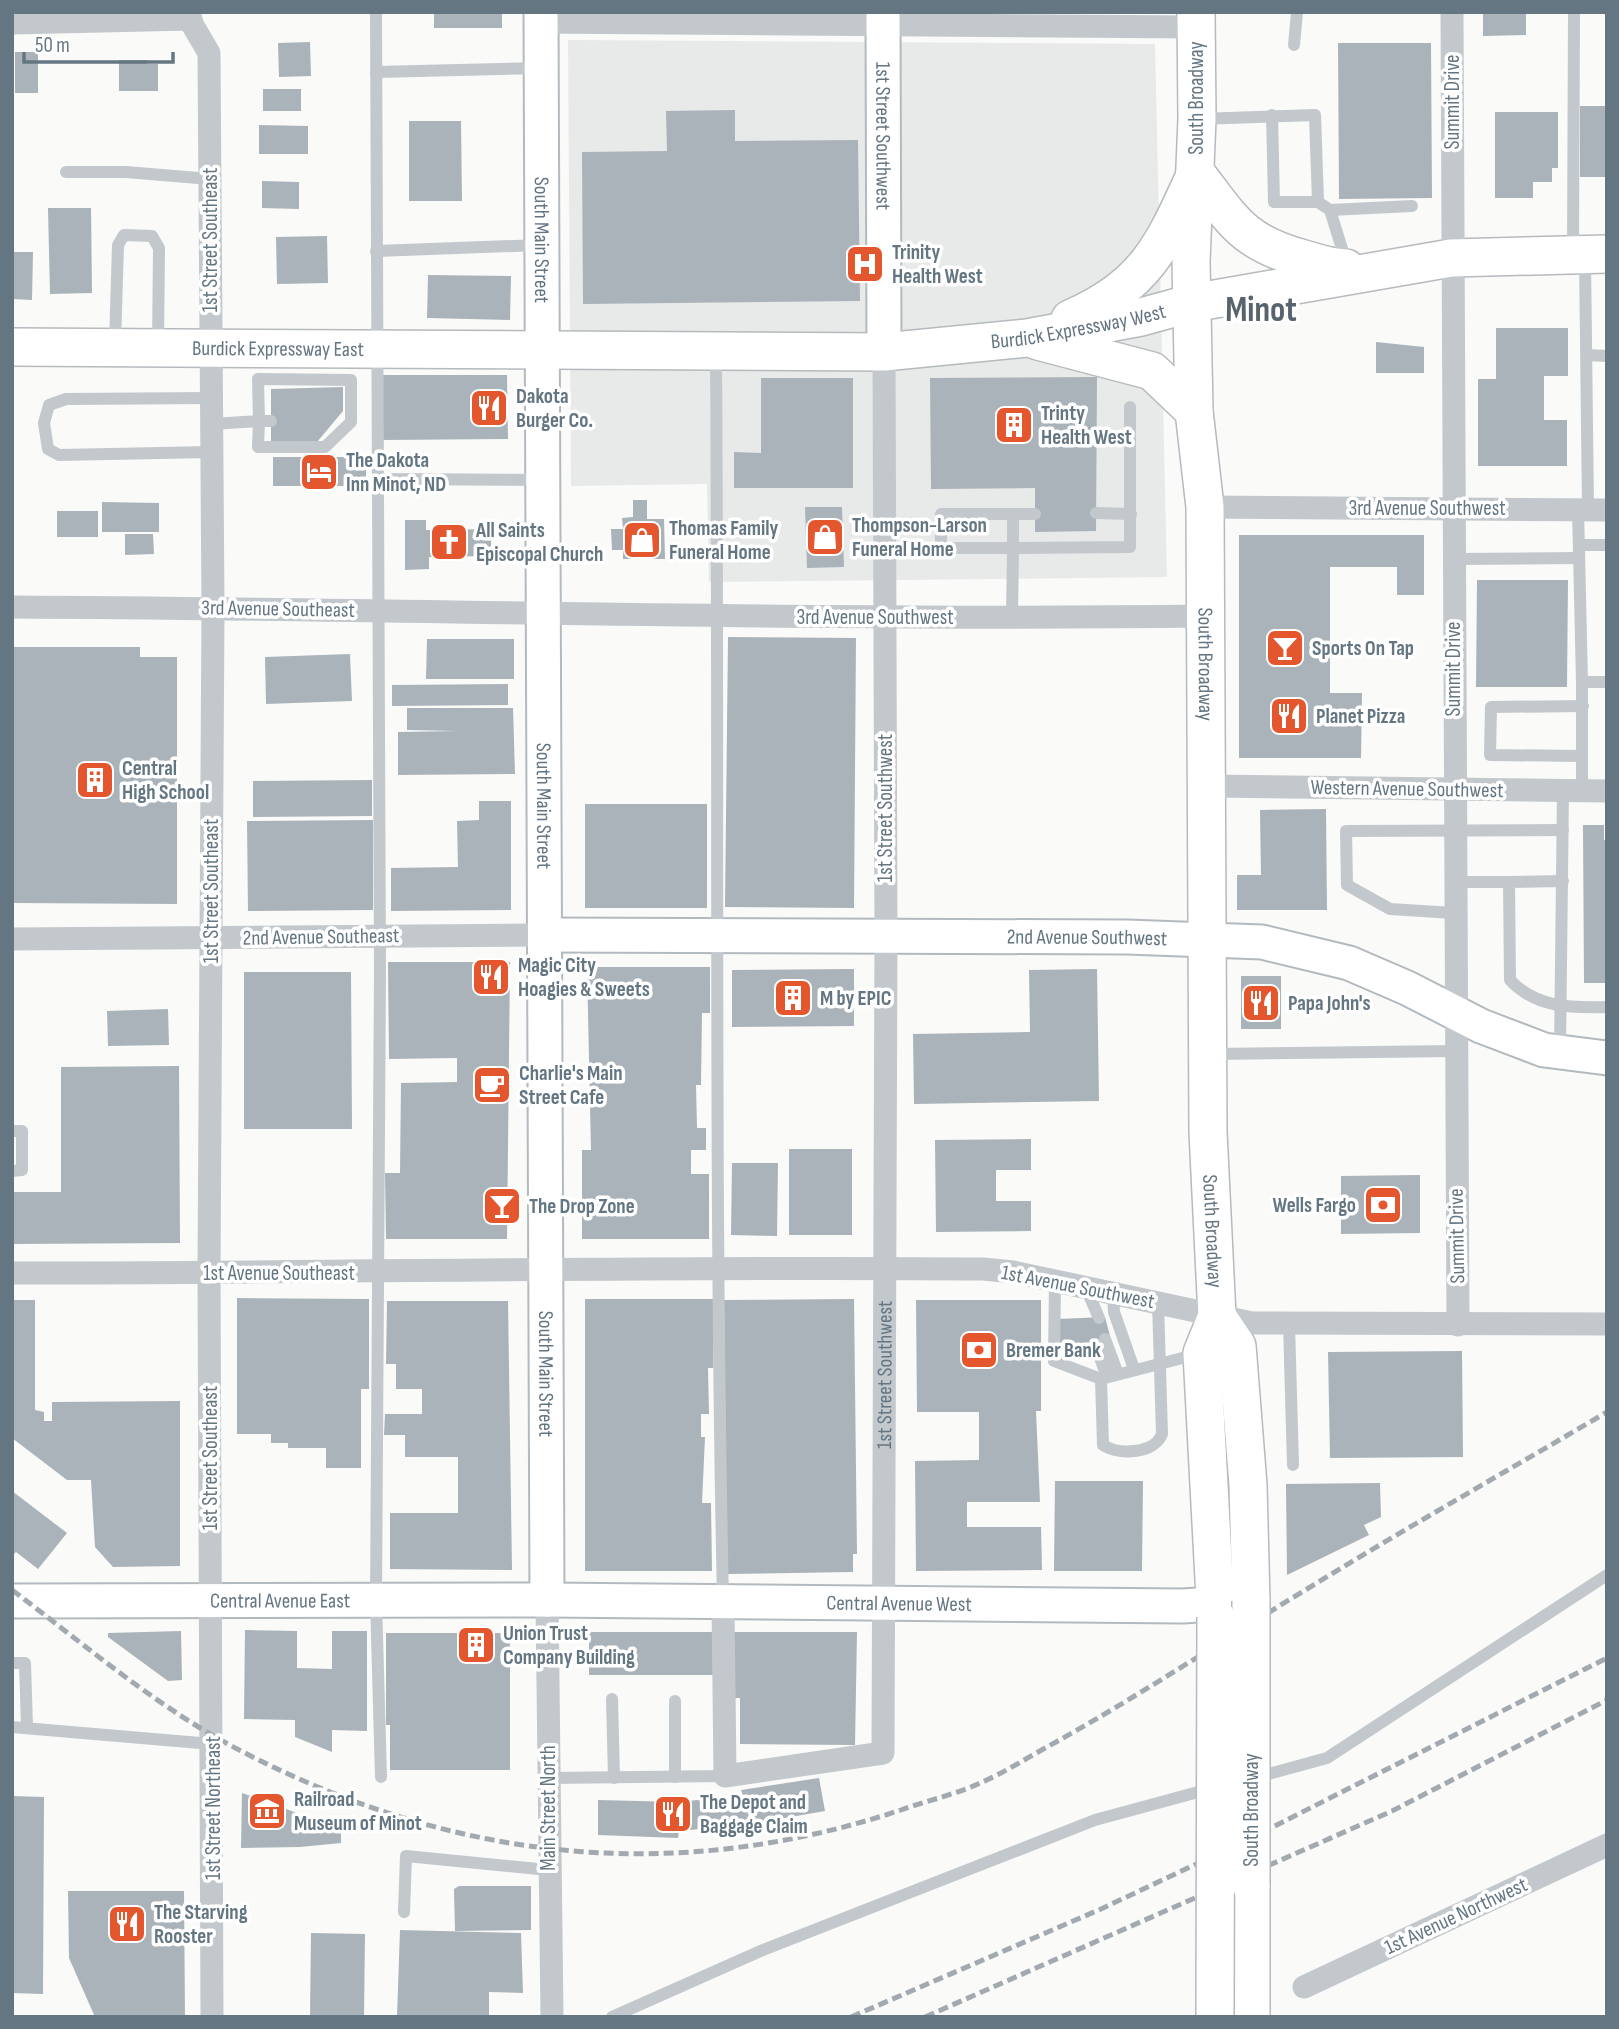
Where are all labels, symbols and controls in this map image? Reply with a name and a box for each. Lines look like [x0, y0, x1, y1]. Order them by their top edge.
scale bar [24, 21, 173, 65]
text: 50 m [35, 33, 70, 58]
street label: South Broadway [1184, 41, 1209, 155]
street label: Summit Drive [1440, 54, 1465, 150]
street label: 1st Street Southwest [871, 62, 896, 210]
street label: 1st Street Southeast [198, 168, 223, 312]
street label: South Main Street [529, 177, 555, 303]
place label: Trinity Health West [892, 240, 983, 289]
hospital icon: Trinity Health West [844, 243, 886, 285]
district label: Minot [1225, 289, 1297, 332]
street label: Burdick Expressway West [990, 298, 1168, 354]
street label: Burdick Expressway East [192, 336, 364, 362]
place label: Dakota Burger Co. [516, 384, 593, 433]
restaurant icon: Dakota Burger Co. [468, 387, 510, 429]
place label: Trinty Health West [1041, 401, 1132, 450]
building icon: Trinty Health West [993, 404, 1035, 446]
place label: The Dakota Inn Minot, ND [346, 448, 446, 497]
hotel icon: The Dakota Inn Minot, ND [298, 451, 340, 493]
street label: 3rd Avenue Southwest [1348, 496, 1506, 521]
place label: Thompson-Larson Funeral Home [852, 513, 987, 562]
place label: Thomas Family Funeral Home [669, 516, 778, 565]
shop icon: Thompson-Larson Funeral Home [804, 516, 846, 558]
place label: All Saints Episcopal Church [475, 518, 603, 567]
shop icon: Thomas Family Funeral Home [621, 519, 663, 561]
church icon: All Saints Episcopal Church [428, 521, 470, 563]
street label: 3rd Avenue Southeast [201, 595, 355, 623]
street label: 3rd Avenue Southwest [796, 605, 954, 630]
street label: South Broadway [1193, 607, 1219, 721]
street label: Summit Drive [1441, 621, 1466, 717]
bar icon: Sports On Tap [1264, 627, 1306, 669]
place label: Sports On Tap [1312, 636, 1414, 661]
restaurant icon: Planet Pizza [1268, 695, 1310, 737]
place label: Planet Pizza [1316, 704, 1405, 729]
street label: 1st Street Southwest [873, 734, 898, 882]
street label: South Main Street [531, 743, 557, 869]
place label: Central High School [122, 756, 209, 805]
building icon: Central High School [74, 759, 116, 801]
street label: Western Avenue Southwest [1310, 775, 1504, 803]
street label: 1st Street Southeast [199, 819, 224, 963]
street label: 2nd Avenue Southeast [242, 923, 400, 951]
street label: 2nd Avenue Southwest [1007, 924, 1168, 951]
place label: Magic City Hoagies & Sweets [518, 953, 650, 1002]
restaurant icon: Magic City Hoagies & Sweets [470, 956, 512, 998]
building icon: M by EPIC [772, 977, 814, 1019]
restaurant icon: Papa John's [1240, 982, 1282, 1024]
place label: M by EPIC [820, 986, 892, 1011]
place label: Papa John's [1288, 991, 1371, 1016]
place label: Charlie's Main Street Cafe [519, 1061, 623, 1110]
cafe icon: Charlie's Main Street Cafe [471, 1064, 513, 1106]
street label: South Broadway [1198, 1174, 1228, 1288]
bank icon: Wells Fargo [1362, 1184, 1404, 1226]
bar icon: The Drop Zone [481, 1185, 523, 1227]
street label: Summit Drive [1444, 1188, 1470, 1284]
place label: Wells Fargo [1272, 1193, 1356, 1218]
place label: The Drop Zone [529, 1194, 635, 1219]
street label: 1st Avenue Southwest [999, 1260, 1157, 1314]
street label: 1st Avenue Southeast [203, 1261, 355, 1286]
street label: 1st Street Southwest [872, 1300, 897, 1449]
street label: South Main Street [533, 1311, 559, 1437]
bank icon: Bremer Bank [958, 1329, 1000, 1371]
place label: Bremer Bank [1006, 1338, 1101, 1363]
street label: 1st Street Southeast [198, 1386, 223, 1530]
street label: Central Avenue East [210, 1588, 350, 1613]
street label: Central Avenue West [826, 1590, 972, 1617]
place label: Union Trust Company Building [503, 1621, 635, 1670]
building icon: Union Trust Company Building [455, 1624, 497, 1666]
street label: 1st Street Northeast [201, 1736, 226, 1880]
street label: Main Street North [536, 1745, 561, 1871]
street label: South Broadway [1239, 1753, 1264, 1867]
place label: Railroad Museum of Minot [294, 1787, 422, 1836]
museum icon: Railroad Museum of Minot [246, 1790, 288, 1832]
place label: The Depot and Baggage Claim [700, 1790, 808, 1839]
restaurant icon: The Depot and Baggage Claim [652, 1793, 694, 1835]
street label: 1st Avenue Northwest [1381, 1872, 1531, 1960]
place label: The Starving Rooster [154, 1900, 248, 1949]
restaurant icon: The Starving Rooster [106, 1903, 148, 1945]

